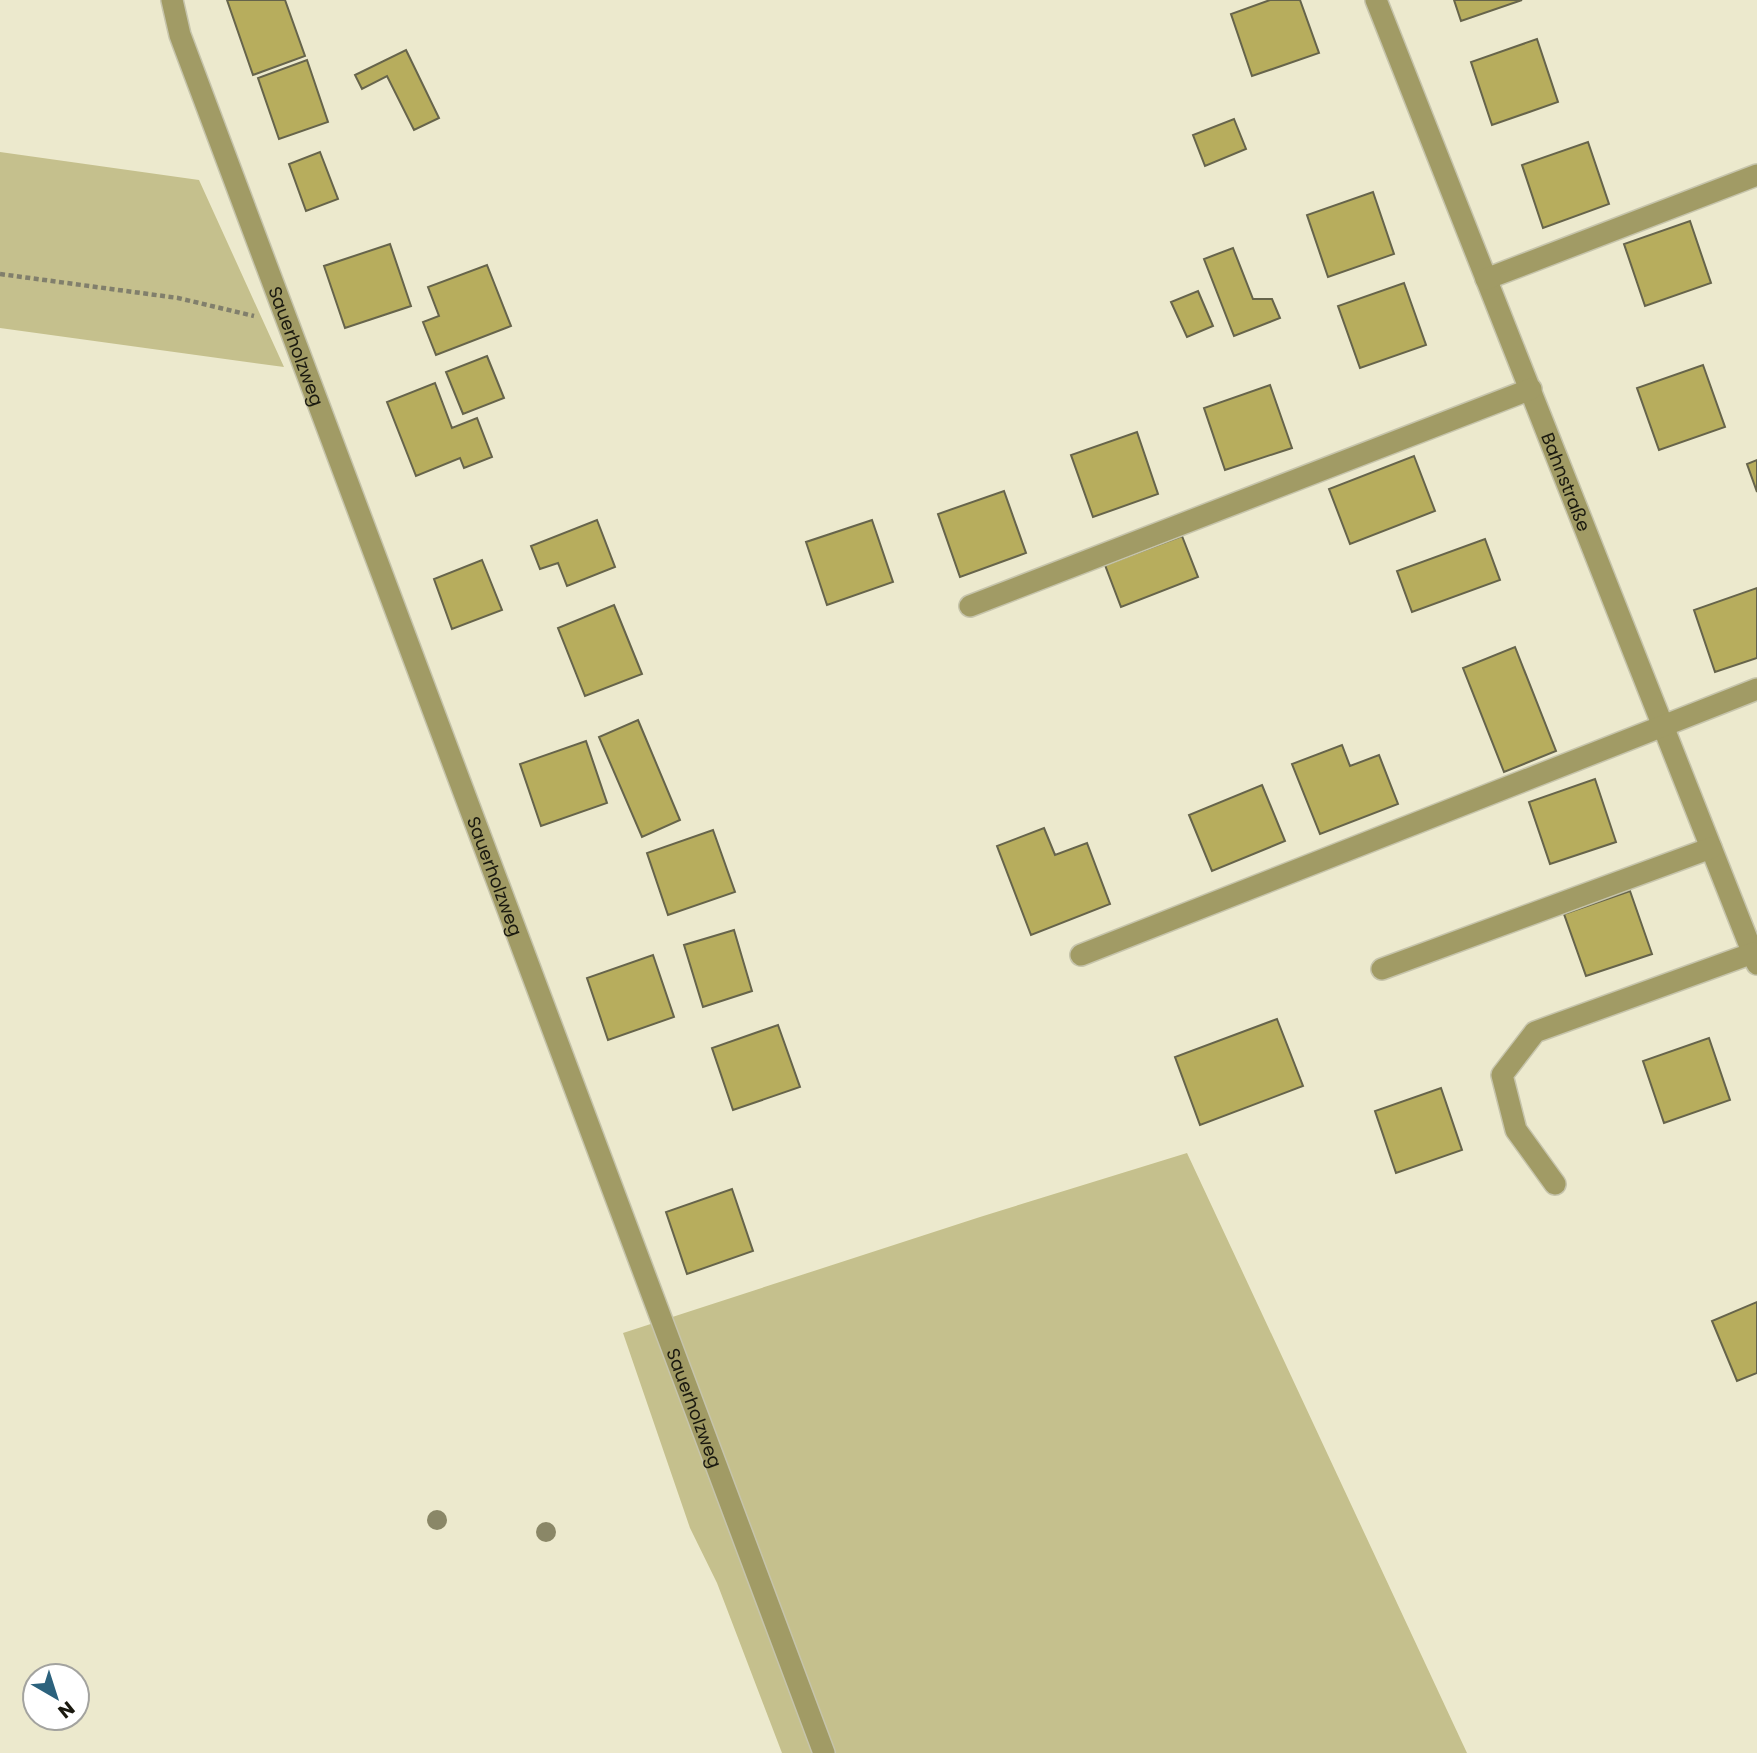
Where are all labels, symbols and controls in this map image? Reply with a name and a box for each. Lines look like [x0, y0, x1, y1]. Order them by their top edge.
street label: Sauerholzweg [263, 283, 330, 409]
street label: Bahnstraße [1536, 429, 1597, 535]
street label: Sauerholzweg [461, 813, 529, 939]
street label: Sauerholzweg [661, 1344, 728, 1471]
north arrow [21, 1662, 91, 1732]
text: N [52, 1695, 80, 1725]

